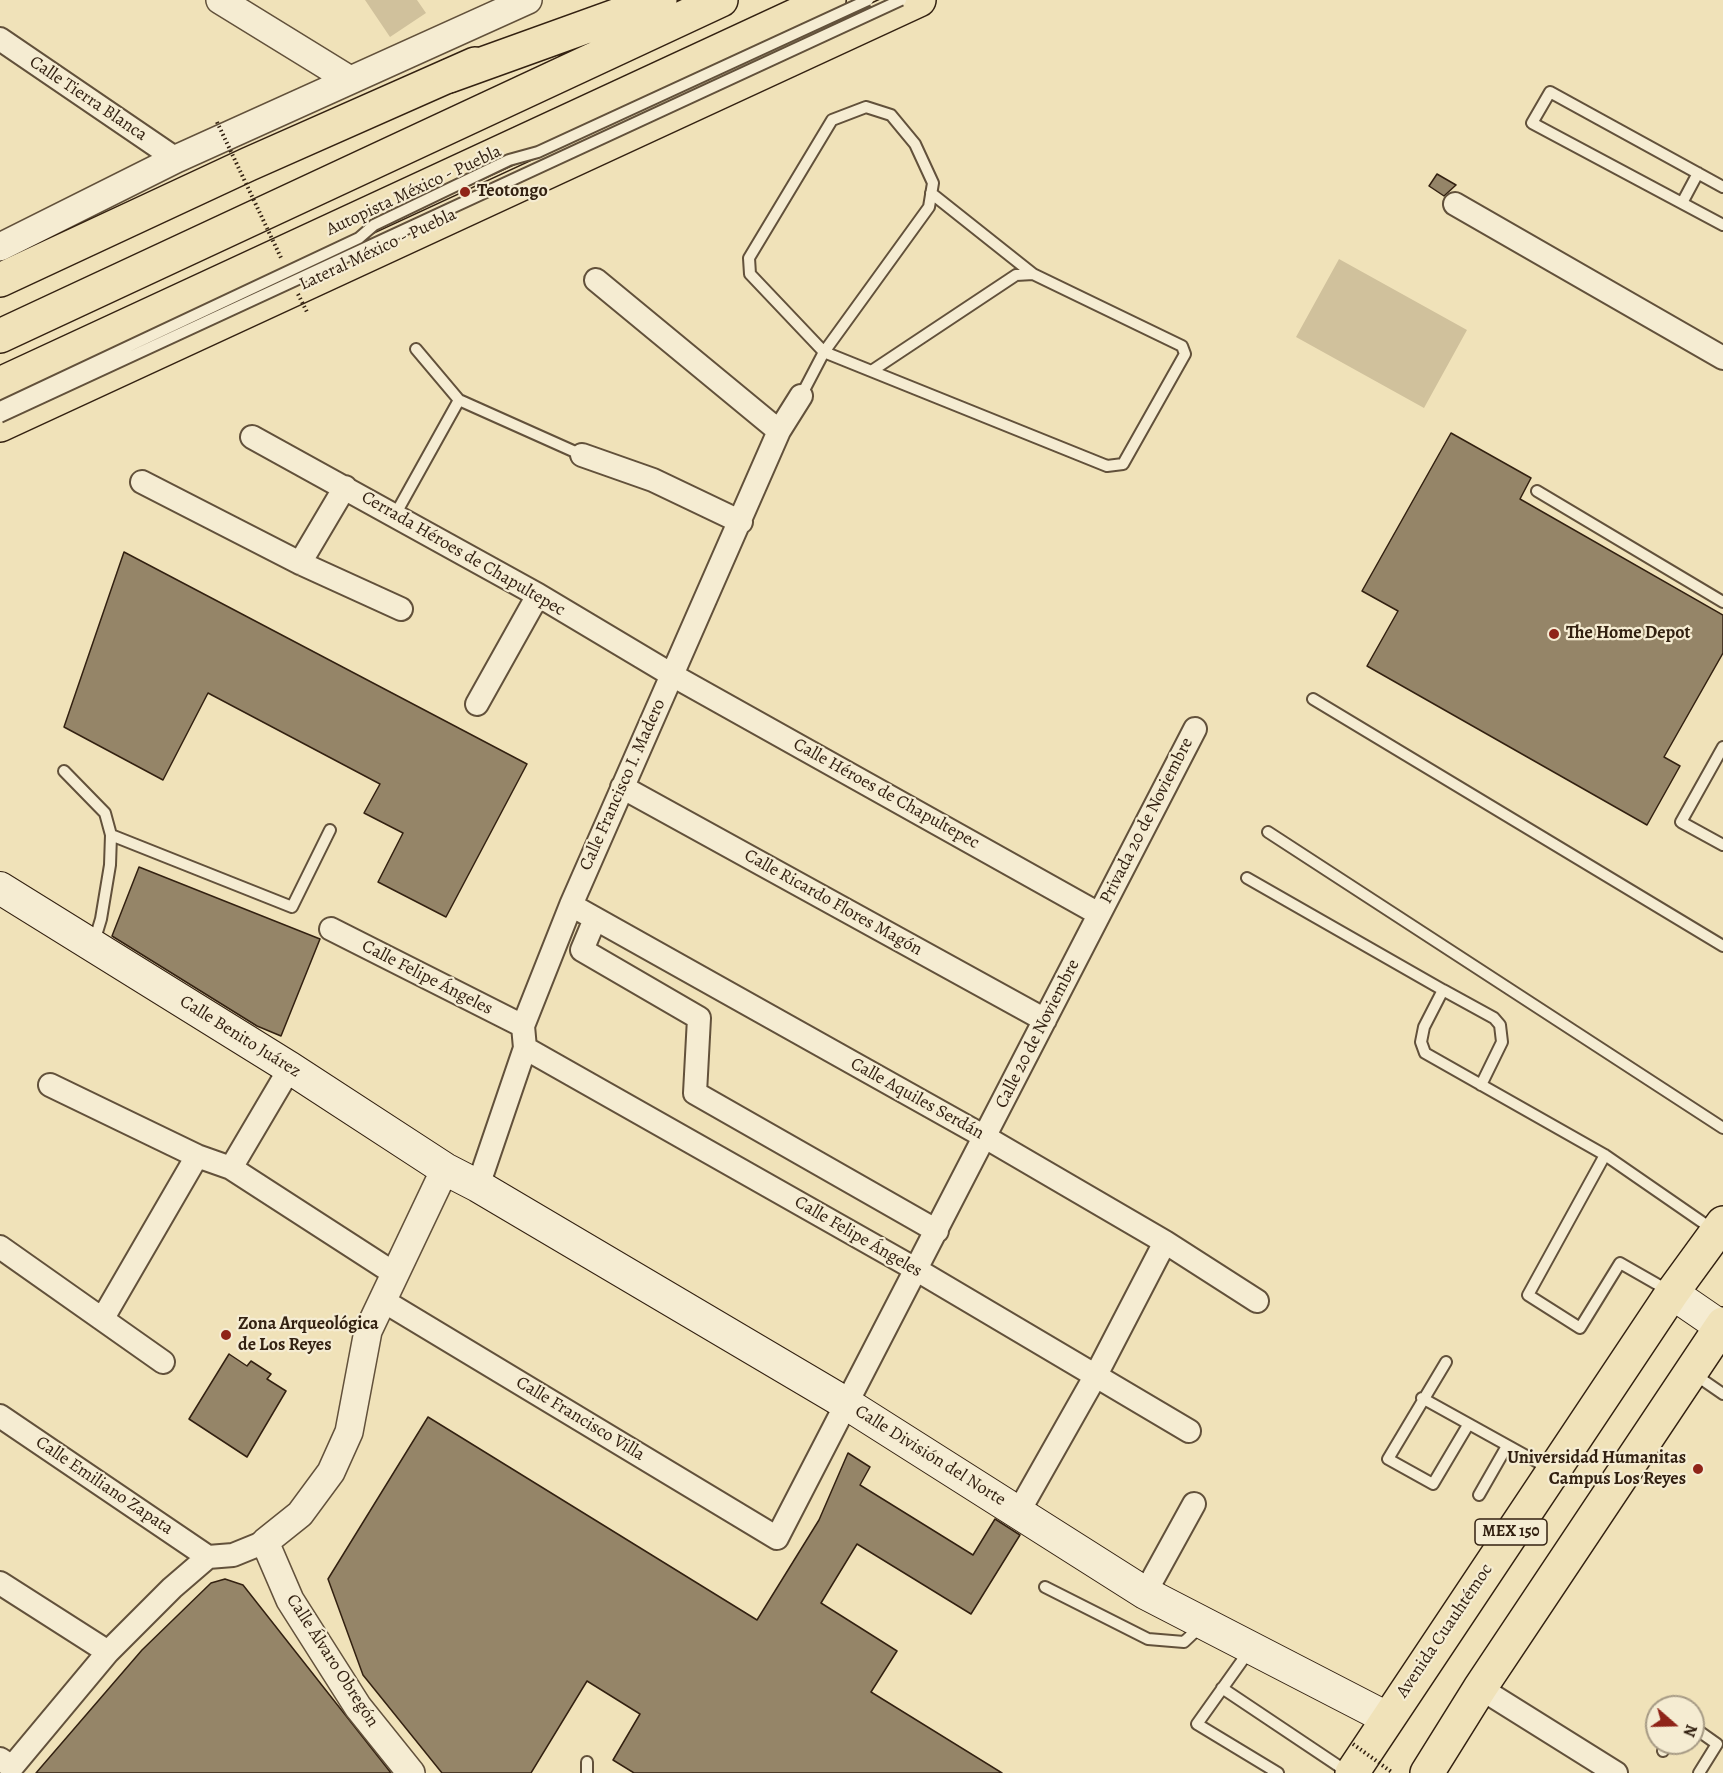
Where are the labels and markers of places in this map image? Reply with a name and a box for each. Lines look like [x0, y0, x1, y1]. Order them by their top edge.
place label: Teotongo [477, 181, 548, 203]
marker: Teotongo [458, 185, 472, 199]
place label: The Home Depot [1566, 623, 1690, 645]
marker: The Home Depot [1547, 627, 1561, 641]
place label: Zona Arqueológica de Los Reyes [238, 1314, 379, 1356]
marker: Zona Arqueológica de Los Reyes [219, 1328, 233, 1342]
place label: Universidad Humanitas Campus Los Reyes [1507, 1448, 1686, 1490]
marker: Universidad Humanitas Campus Los Reyes [1691, 1462, 1705, 1476]

